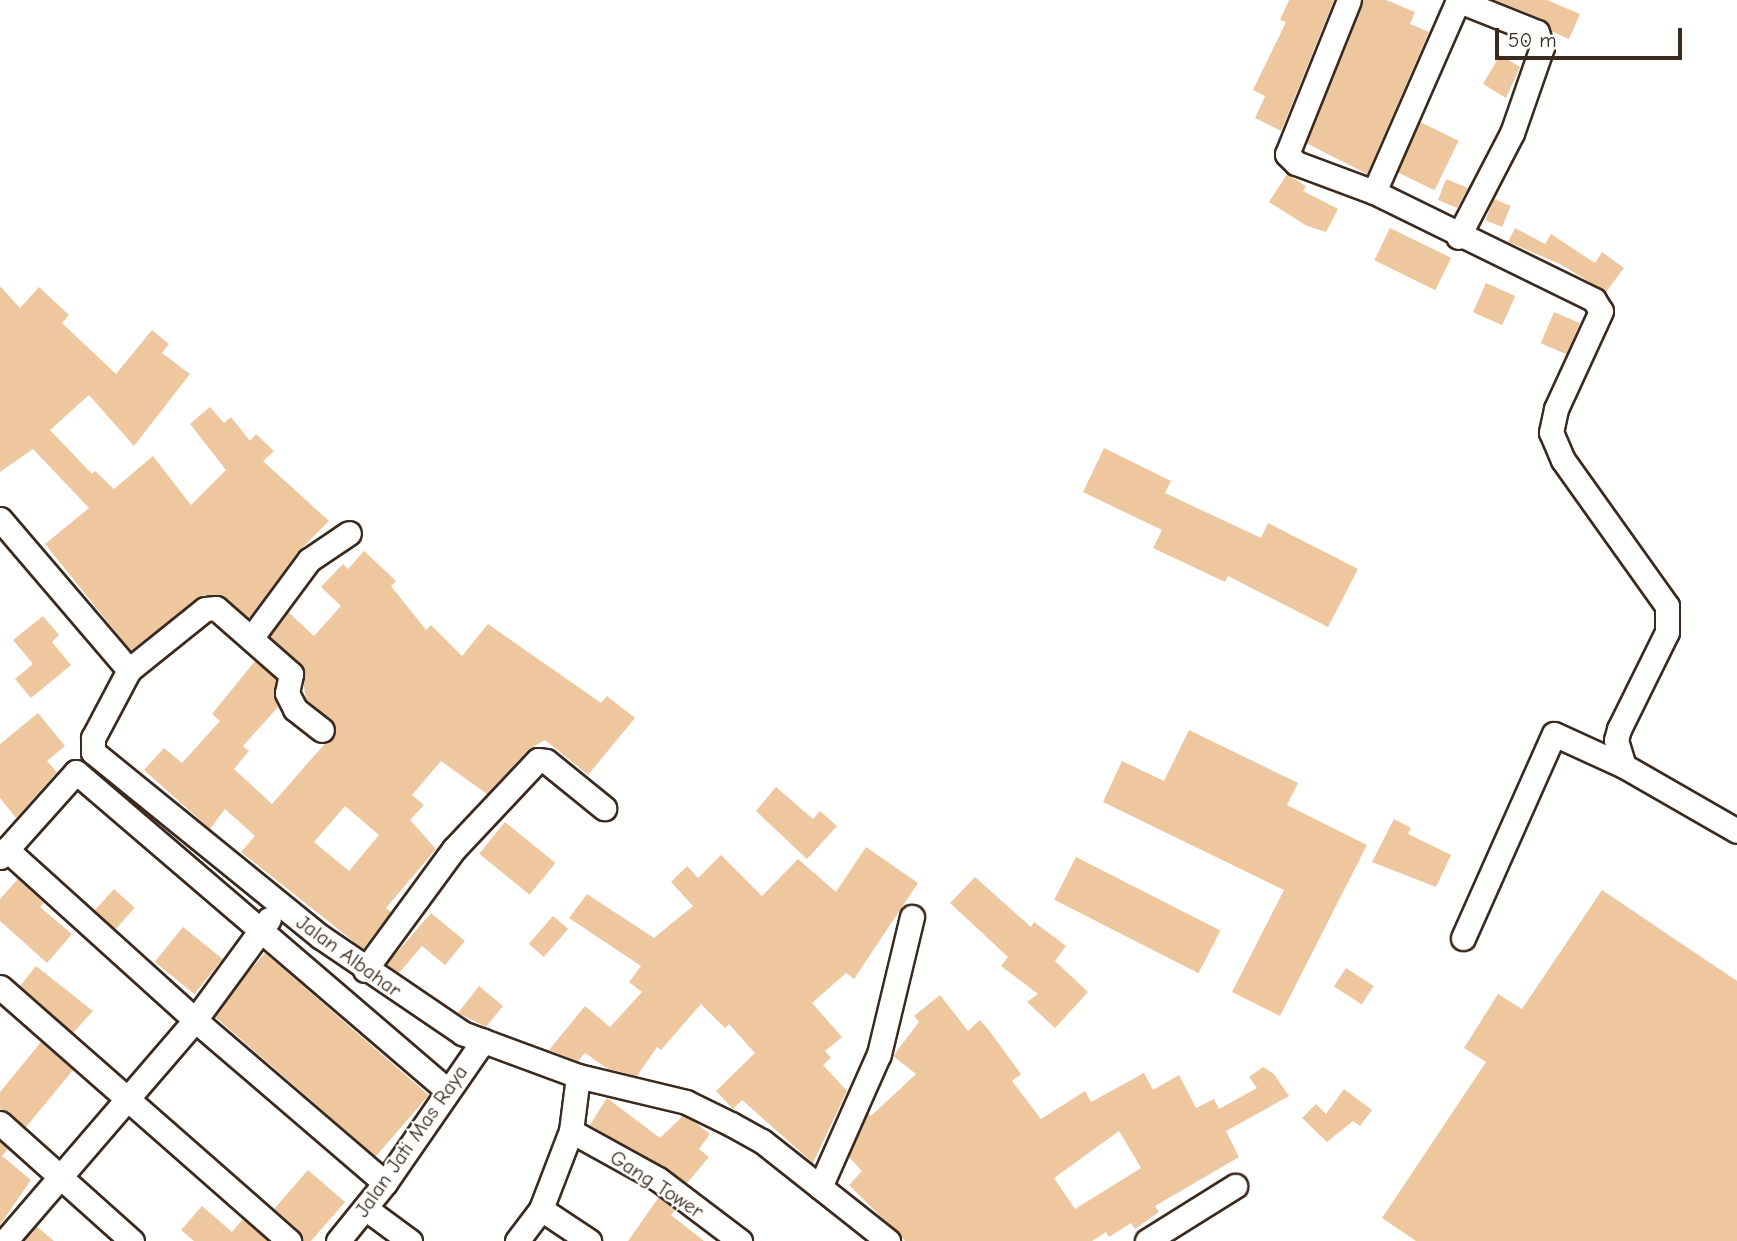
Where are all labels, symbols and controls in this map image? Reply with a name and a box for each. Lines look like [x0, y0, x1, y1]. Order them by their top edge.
scale bar [1499, 14, 1686, 58]
text: 50 m [1508, 28, 1557, 52]
street label: Jalan Albahar [292, 909, 406, 1003]
street label: Jalan Jati Mas Raya [349, 1060, 473, 1222]
street label: Gang Tower [605, 1144, 709, 1224]

